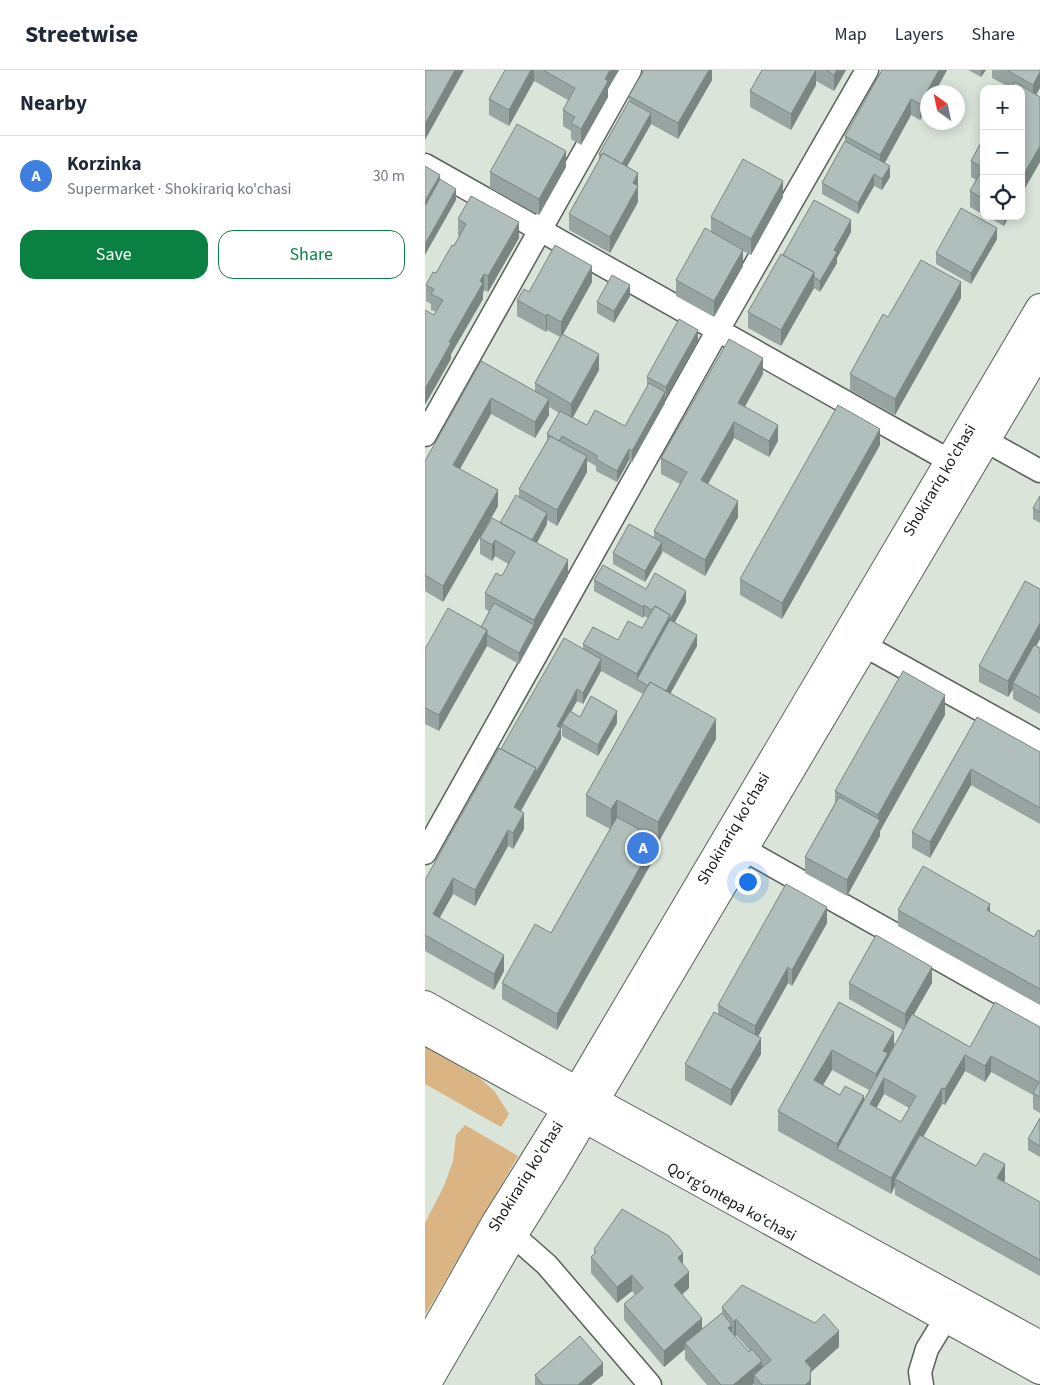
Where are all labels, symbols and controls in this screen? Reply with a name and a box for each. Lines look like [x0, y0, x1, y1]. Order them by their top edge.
text: Streetwise [25, 17, 138, 52]
text: Map [835, 22, 867, 47]
text: Layers [895, 22, 944, 47]
text: Share [972, 22, 1015, 47]
north arrow [920, 85, 965, 130]
map controls [980, 85, 1025, 220]
button: + [980, 85, 1025, 130]
text: Nearby [20, 88, 87, 118]
button: − [980, 130, 1025, 175]
text: Korzinka [67, 151, 141, 178]
text: A [31, 165, 41, 187]
text: 30 m [373, 165, 405, 187]
button: locate [980, 175, 1025, 220]
text: Supermarket · Shokirariq ko'chasi [67, 178, 291, 200]
button: Save [20, 230, 208, 279]
button: Share [218, 230, 405, 279]
street label: Shokirariq ko'chasi [898, 420, 981, 540]
street label: Shokirariq ko'chasi [692, 769, 775, 889]
pin: A [627, 829, 659, 867]
your location [735, 869, 761, 895]
street label: Shokirariq ko'chasi [483, 1117, 569, 1236]
street label: Qoʻrgʻontepa koʻchasi [663, 1157, 800, 1247]

